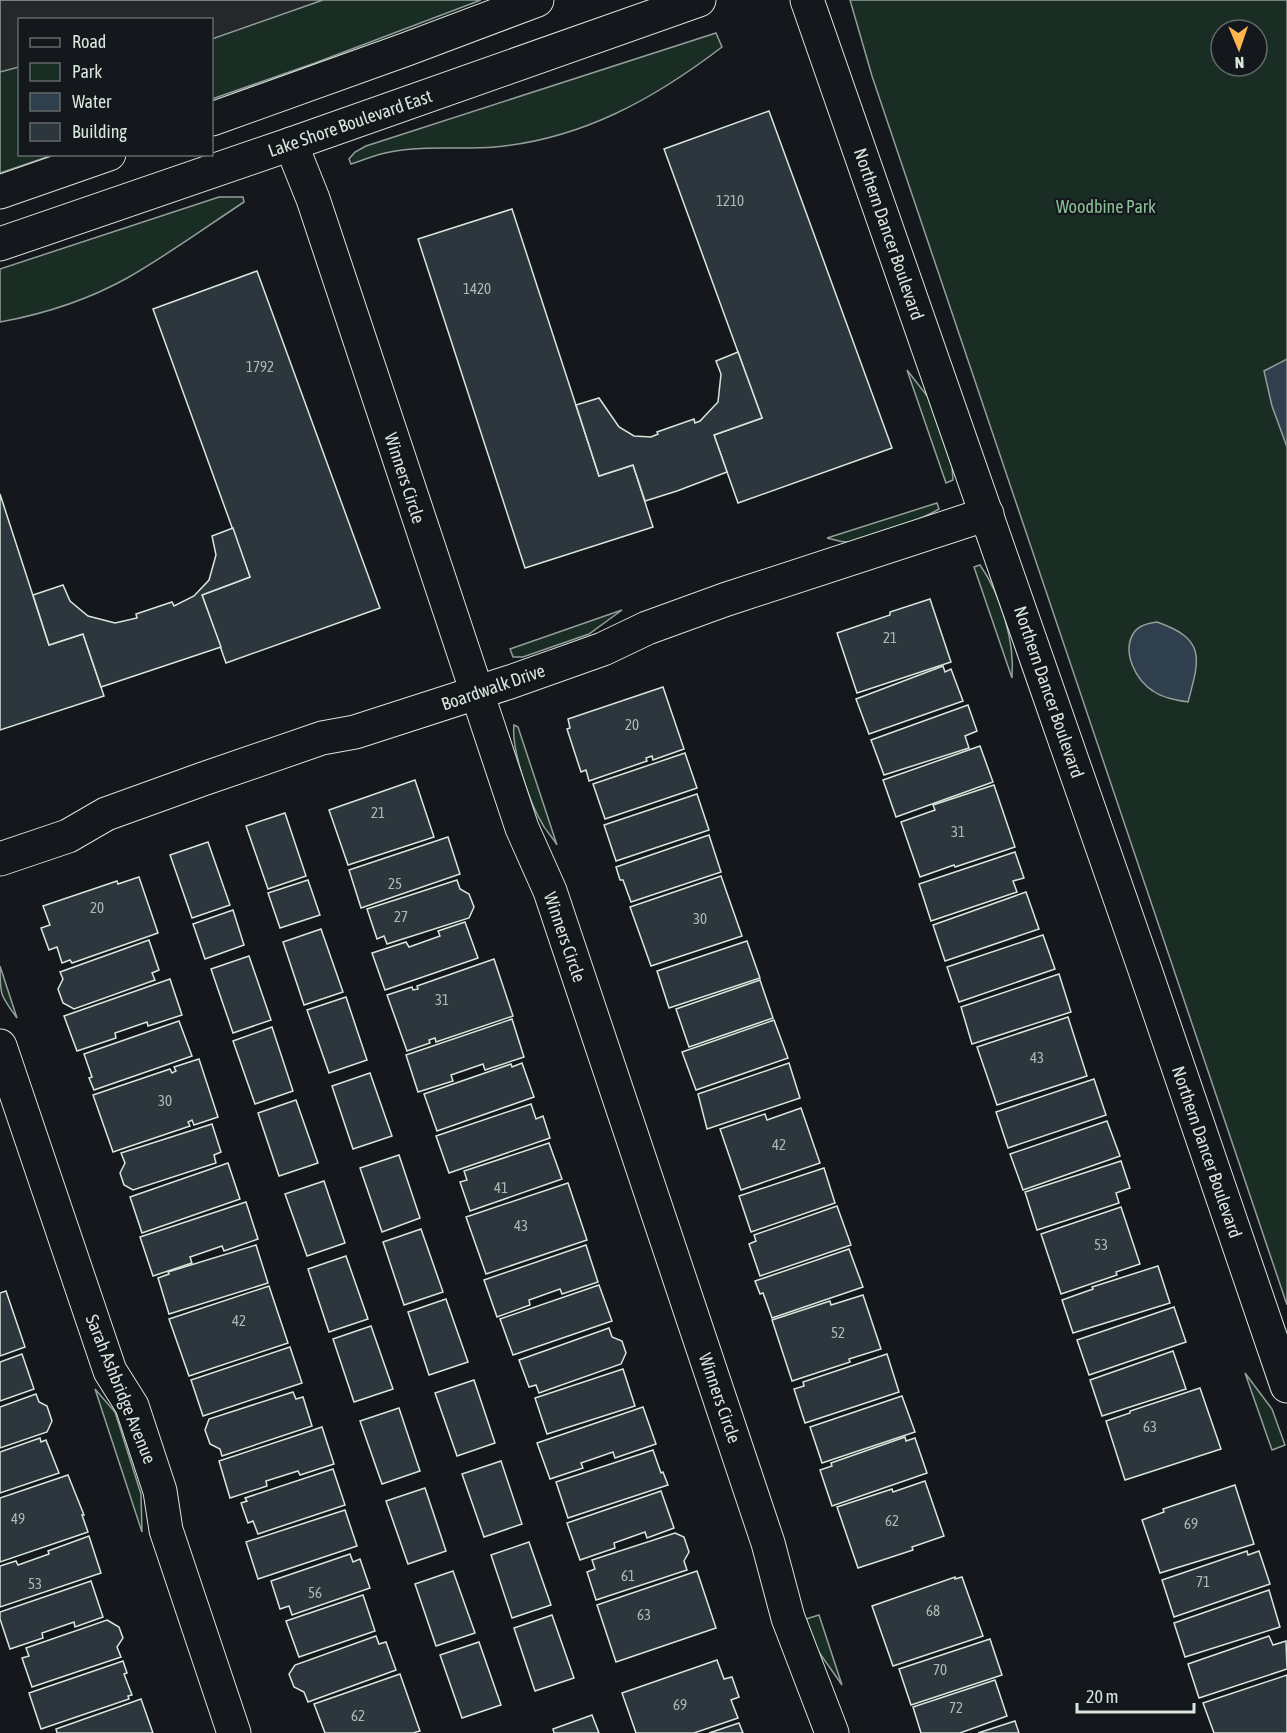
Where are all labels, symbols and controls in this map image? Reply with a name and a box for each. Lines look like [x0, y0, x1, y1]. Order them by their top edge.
legend [18, 18, 213, 156]
north arrow [1209, 18, 1269, 78]
text: Road [72, 31, 106, 52]
text: N [1234, 54, 1245, 72]
text: Park [72, 61, 102, 82]
street label: Lake Shore Boulevard East [265, 85, 435, 161]
text: Water [72, 91, 112, 112]
text: Building [72, 121, 127, 142]
street label: Northern Dancer Boulevard [850, 145, 928, 323]
house number: 1210 [716, 192, 744, 209]
park label: Woodbine Park [1056, 196, 1156, 217]
house number: 1420 [463, 280, 491, 297]
house number: 1792 [246, 358, 274, 375]
street label: Winners Circle [380, 430, 430, 526]
street label: Northern Dancer Boulevard [1010, 603, 1088, 781]
house number: 21 [883, 629, 897, 646]
street label: Boardwalk Drive [438, 659, 548, 715]
house number: 20 [625, 716, 639, 733]
house number: 21 [371, 804, 385, 821]
house number: 31 [951, 823, 965, 840]
house number: 25 [388, 875, 402, 892]
street label: Winners Circle [540, 889, 590, 985]
house number: 20 [90, 899, 104, 916]
house number: 27 [394, 908, 408, 925]
house number: 30 [693, 910, 707, 927]
house number: 31 [435, 991, 449, 1008]
house number: 43 [1030, 1049, 1044, 1066]
street label: Northern Dancer Boulevard [1168, 1063, 1246, 1241]
house number: 30 [158, 1092, 172, 1109]
house number: 42 [772, 1136, 786, 1153]
house number: 41 [494, 1179, 508, 1196]
house number: 43 [514, 1217, 528, 1234]
house number: 53 [1094, 1236, 1108, 1253]
street label: Sarah Ashbridge Avenue [82, 1311, 160, 1467]
house number: 42 [232, 1312, 246, 1329]
house number: 52 [831, 1324, 845, 1341]
street label: Winners Circle [695, 1350, 745, 1446]
house number: 63 [1143, 1418, 1157, 1435]
house number: 49 [11, 1510, 25, 1527]
house number: 62 [885, 1512, 899, 1529]
house number: 69 [1184, 1515, 1198, 1532]
house number: 61 [621, 1567, 635, 1584]
house number: 71 [1196, 1573, 1210, 1590]
house number: 53 [28, 1575, 42, 1592]
house number: 56 [308, 1584, 322, 1601]
house number: 68 [926, 1602, 940, 1619]
house number: 63 [637, 1606, 651, 1623]
house number: 70 [933, 1661, 947, 1678]
scale bar [1077, 1676, 1194, 1714]
text: 20 m [1086, 1686, 1118, 1707]
house number: 69 [673, 1696, 687, 1713]
house number: 72 [949, 1699, 963, 1716]
house number: 62 [351, 1707, 365, 1724]

